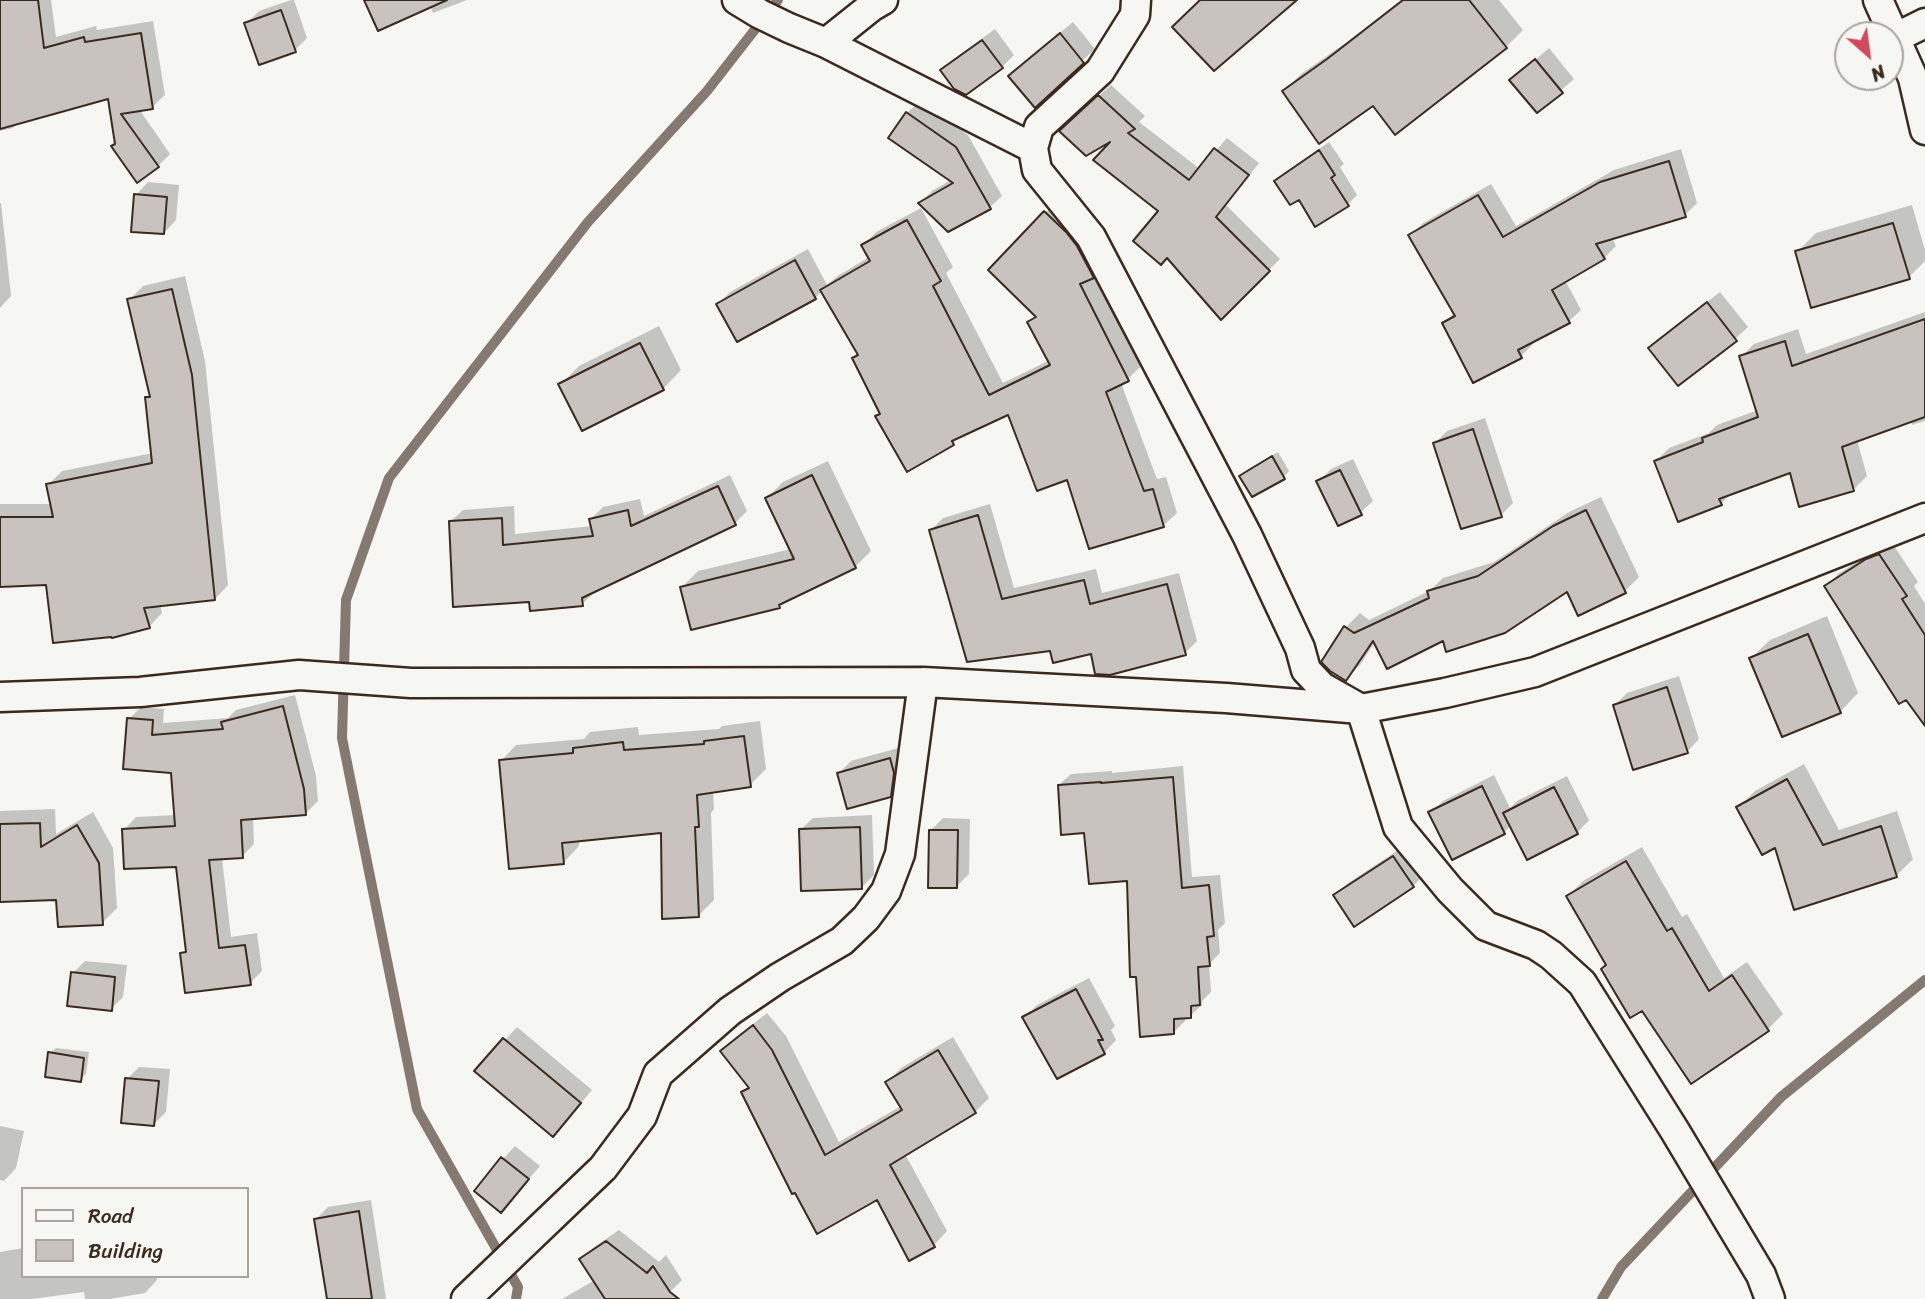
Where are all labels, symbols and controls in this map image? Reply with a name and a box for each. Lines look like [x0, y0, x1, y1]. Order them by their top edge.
north arrow [1834, 21, 1904, 91]
text: N [1865, 56, 1892, 91]
legend [21, 1187, 248, 1278]
text: Road [88, 1197, 133, 1235]
text: Building [88, 1232, 163, 1270]

